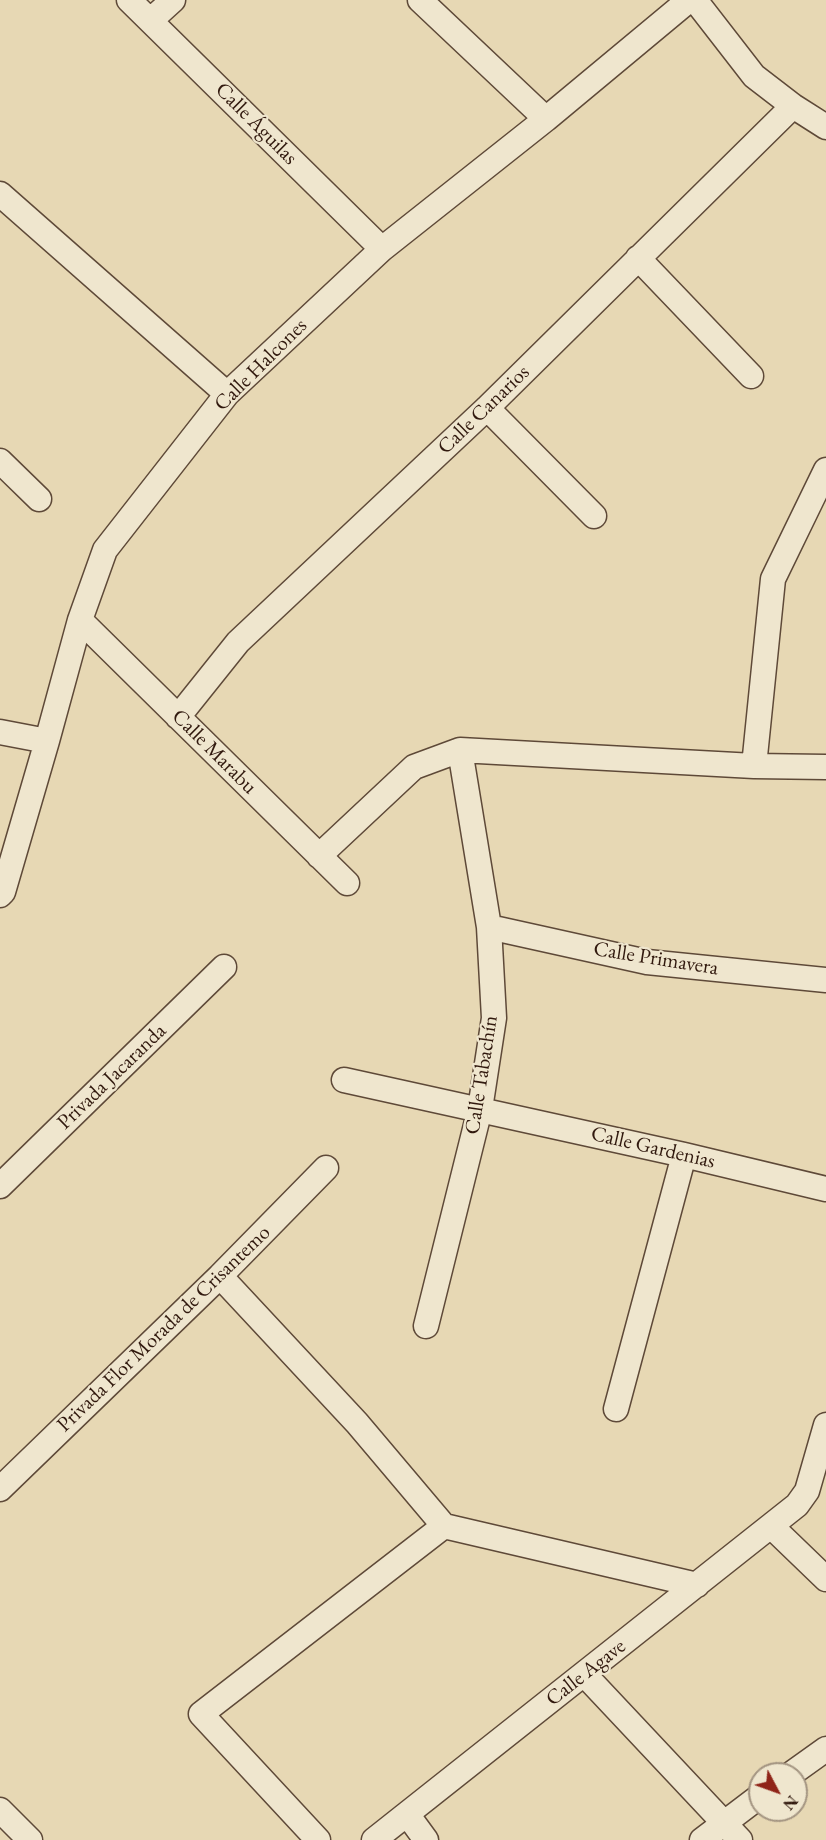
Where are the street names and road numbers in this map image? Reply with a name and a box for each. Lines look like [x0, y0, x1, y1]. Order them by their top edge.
street label: Calle Águilas [210, 78, 302, 170]
street label: Calle Halcones [209, 313, 313, 417]
street label: Calle Canarios [433, 360, 535, 460]
street label: Calle Marabu [166, 704, 262, 800]
street label: Calle Primavera [592, 937, 720, 981]
street label: Calle Tabachín [460, 1014, 504, 1136]
street label: Privada Jacaranda [52, 1019, 172, 1135]
street label: Calle Gardenias [588, 1121, 718, 1175]
street label: Privada Flor Morada de Crisantemo [52, 1220, 276, 1438]
street label: Calle Agave [541, 1634, 631, 1712]

